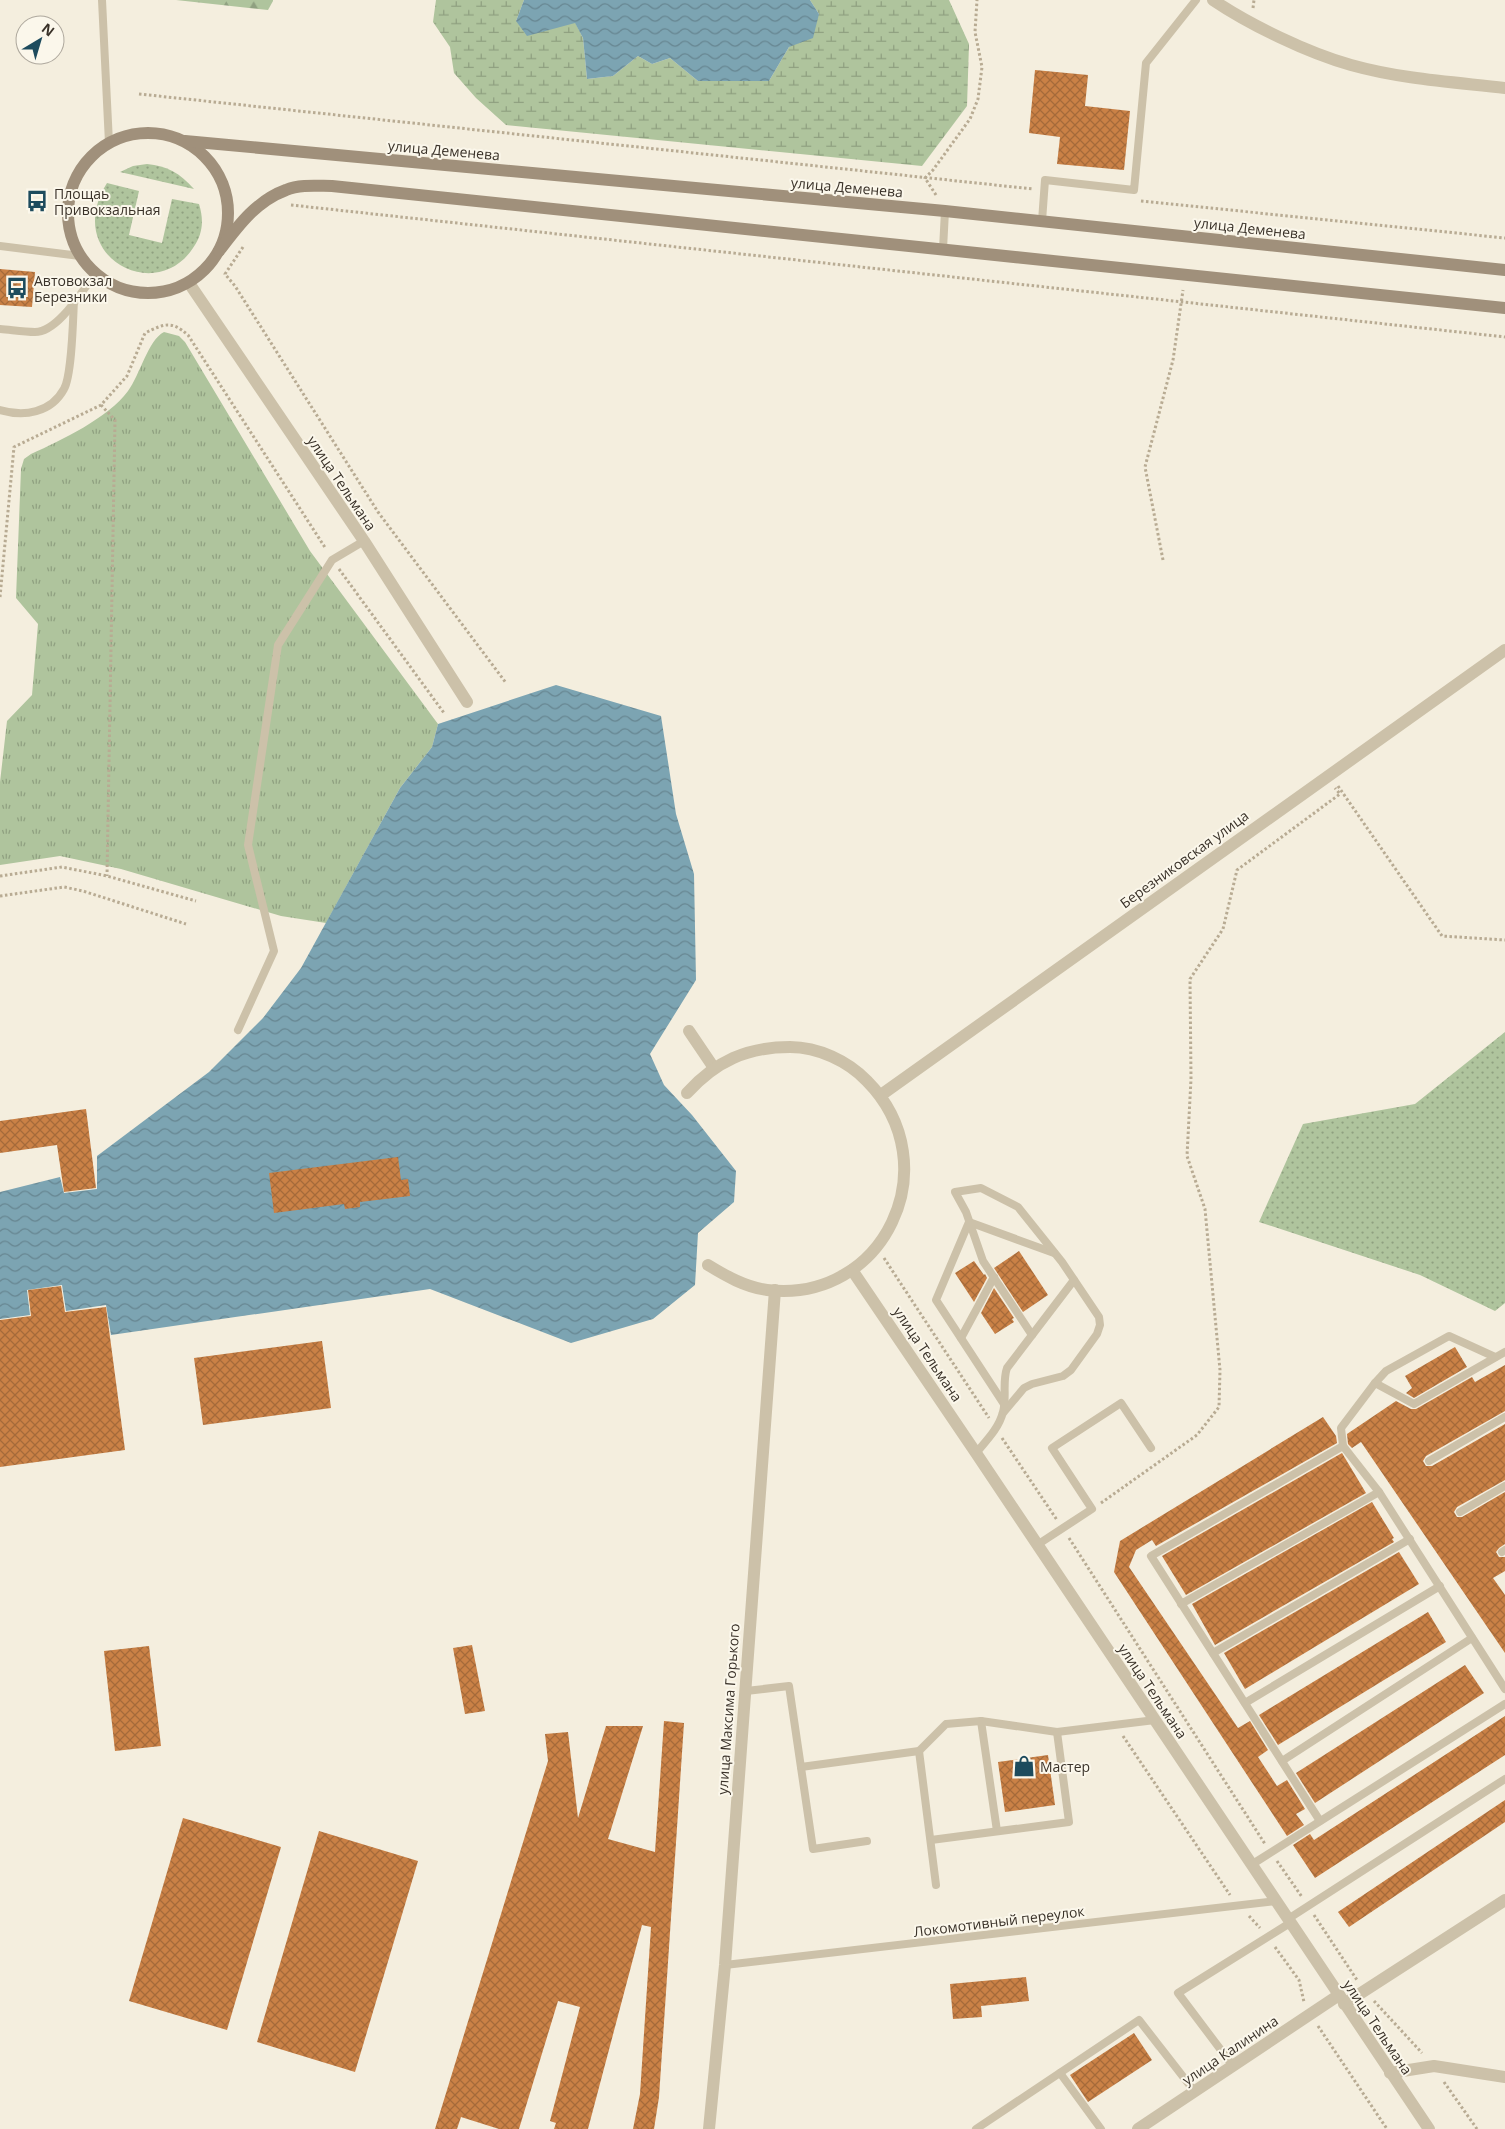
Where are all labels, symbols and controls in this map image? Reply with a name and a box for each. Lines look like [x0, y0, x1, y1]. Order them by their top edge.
north arrow [15, 15, 65, 65]
text: N [38, 18, 59, 40]
street label: улица Деменева [387, 136, 501, 164]
street label: улица Деменева [790, 173, 904, 201]
place label: Площаь Привокзальная [54, 184, 161, 219]
bus stop icon: Площаь Привокзальная [24, 188, 50, 214]
street label: улица Деменева [1193, 213, 1307, 243]
place label: Автовокзал Березники [34, 271, 112, 306]
bus stop icon: Автовокзал Березники [4, 275, 30, 301]
street label: улица Тельмана [303, 432, 381, 534]
street label: Березниковская улица [1116, 806, 1252, 912]
street label: улица Тельмана [889, 1303, 967, 1405]
street label: улица Максима Горького [713, 1623, 743, 1795]
street label: улица Тельмана [1114, 1640, 1192, 1742]
shop icon: Мастер [1011, 1753, 1037, 1779]
place label: Мастер [1040, 1757, 1090, 1776]
street label: Локомотивный переулок [913, 1901, 1086, 1941]
street label: улица Тельмана [1339, 1976, 1417, 2078]
street label: улица Калинина [1178, 2011, 1282, 2089]

